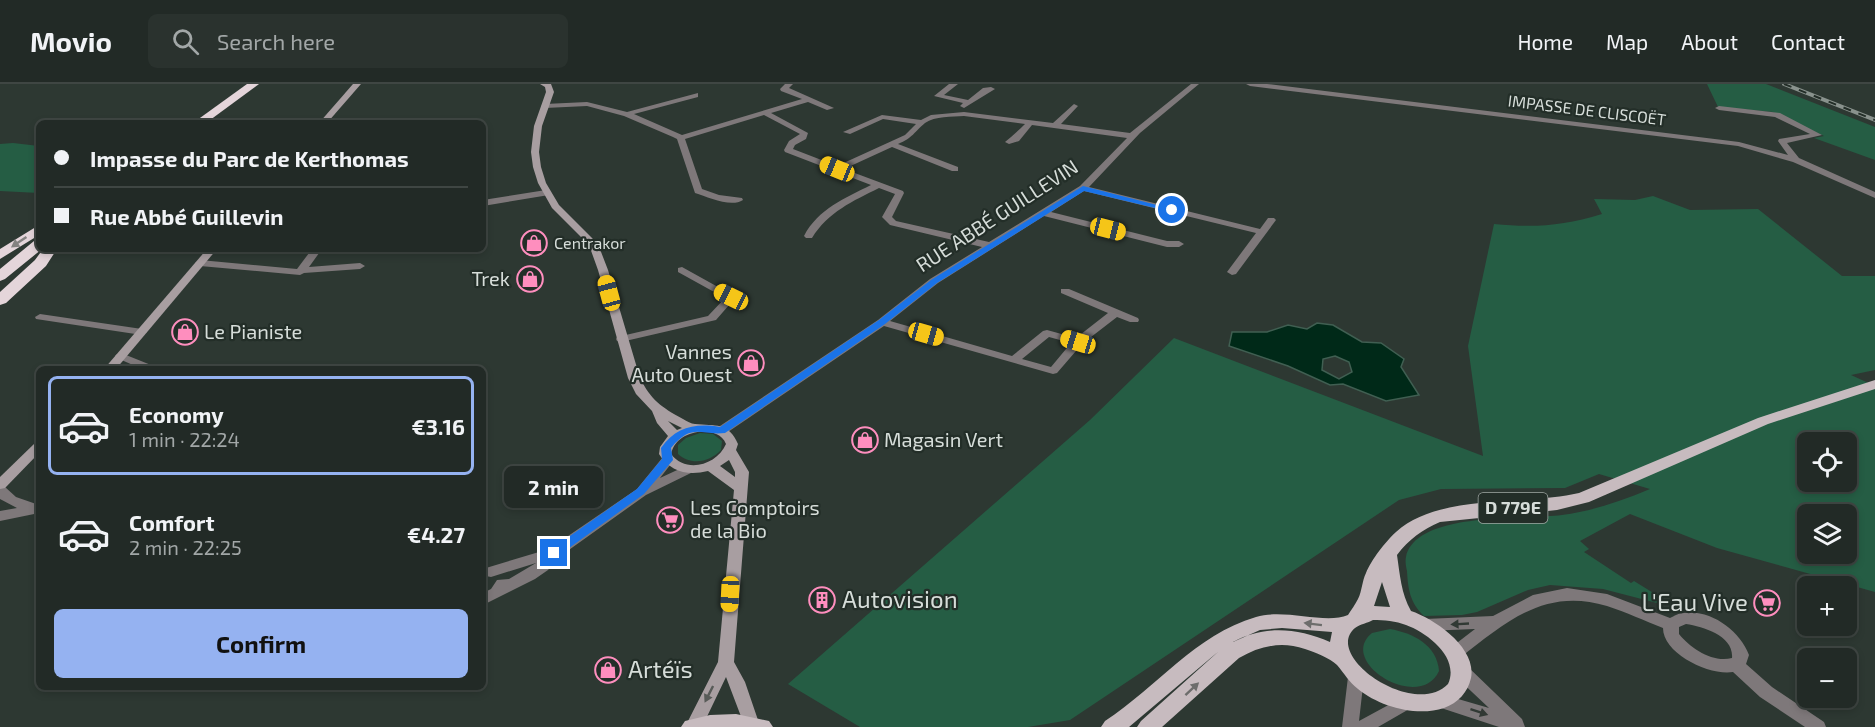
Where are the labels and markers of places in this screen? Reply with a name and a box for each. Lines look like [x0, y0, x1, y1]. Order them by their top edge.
shop icon: Centrakor [519, 228, 549, 258]
place label: Centrakor [554, 233, 626, 252]
shop icon: Trek [515, 264, 545, 294]
place label: Trek [472, 266, 510, 290]
shop icon: Le Pianiste [170, 317, 200, 347]
place label: Le Pianiste [204, 319, 302, 343]
place label: Vannes Auto Ouest [631, 339, 732, 386]
shop icon: Vannes Auto Ouest [736, 348, 766, 378]
shop icon: Magasin Vert [850, 425, 880, 455]
place label: Magasin Vert [884, 427, 1003, 451]
place label: Les Comptoirs de la Bio [690, 495, 820, 542]
supermarket icon: Les Comptoirs de la Bio [655, 505, 685, 535]
place label: Autovision [842, 584, 958, 613]
building icon: Autovision [807, 585, 837, 615]
place label: L'Eau Vive [1642, 587, 1748, 616]
supermarket icon: L'Eau Vive [1752, 588, 1782, 618]
place label: Artéïs [628, 654, 693, 683]
shop icon: Artéïs [593, 655, 623, 685]

